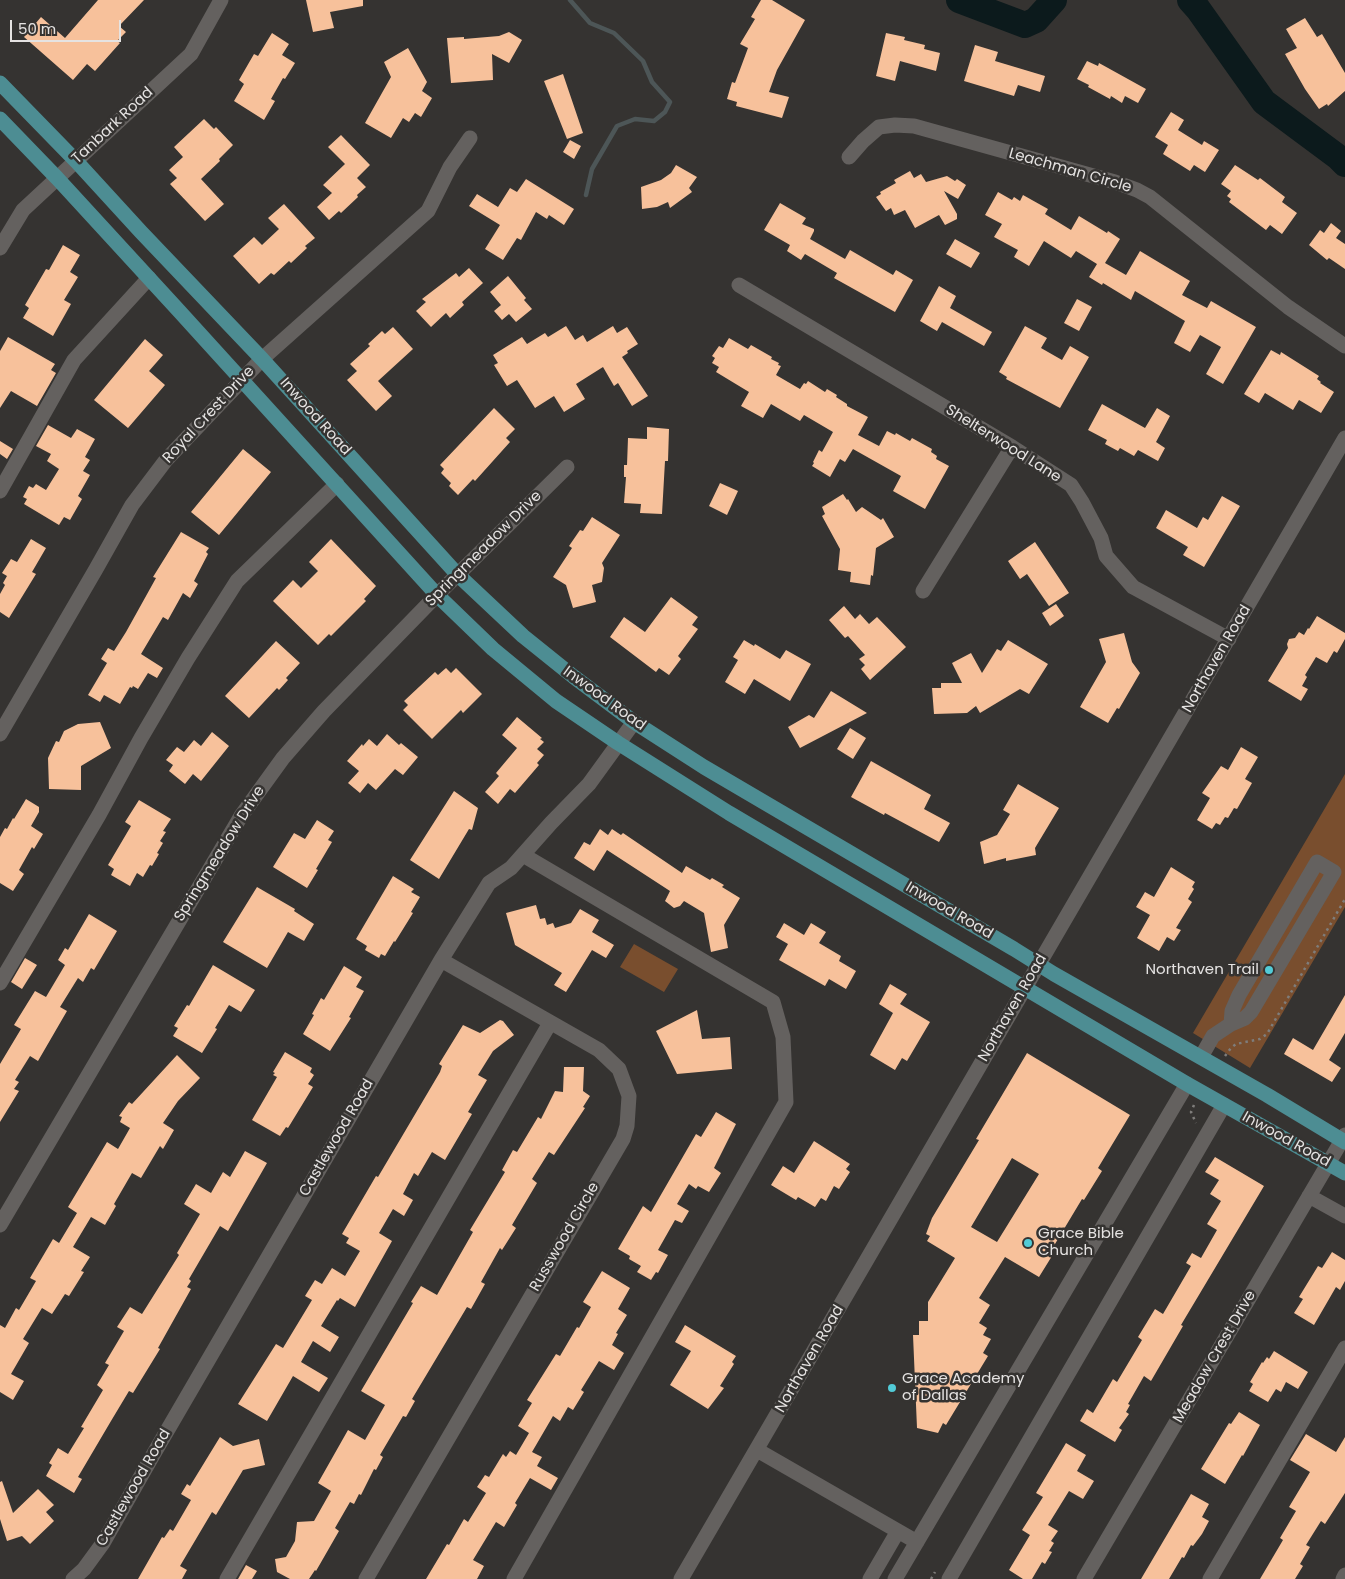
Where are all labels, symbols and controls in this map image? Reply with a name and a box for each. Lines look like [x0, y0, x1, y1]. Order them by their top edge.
scale bar [12, 10, 124, 42]
text: 50 m [18, 18, 56, 39]
street label: Tanbark Road [69, 84, 157, 168]
street label: Leachman Circle [1007, 145, 1133, 197]
street label: Royal Crest Drive [159, 363, 259, 467]
street label: Inwood Road [276, 375, 354, 459]
street label: Shelterwood Lane [942, 401, 1064, 487]
street label: Springmeadow Drive [422, 487, 546, 611]
street label: Northaven Road [1179, 602, 1255, 716]
street label: Inwood Road [559, 663, 649, 735]
street label: Springmeadow Drive [171, 783, 269, 925]
street label: Inwood Road [902, 879, 996, 943]
street label: Northaven Road [975, 951, 1051, 1065]
place label: Northaven Trail [1146, 961, 1259, 979]
marker: Northaven Trail [1263, 964, 1275, 976]
street label: Castlewood Road [296, 1076, 378, 1200]
street label: Inwood Road [1239, 1108, 1333, 1172]
street label: Russwood Circle [526, 1179, 604, 1295]
place label: Grace Bible Church [1038, 1225, 1124, 1260]
marker: Grace Bible Church [1022, 1237, 1034, 1249]
street label: Meadow Crest Drive [1170, 1288, 1260, 1426]
street label: Northaven Road [772, 1302, 848, 1416]
place label: Grace Academy of Dallas [902, 1370, 1025, 1405]
marker: Grace Academy of Dallas [886, 1382, 898, 1394]
street label: Castlewood Road [93, 1426, 175, 1550]

